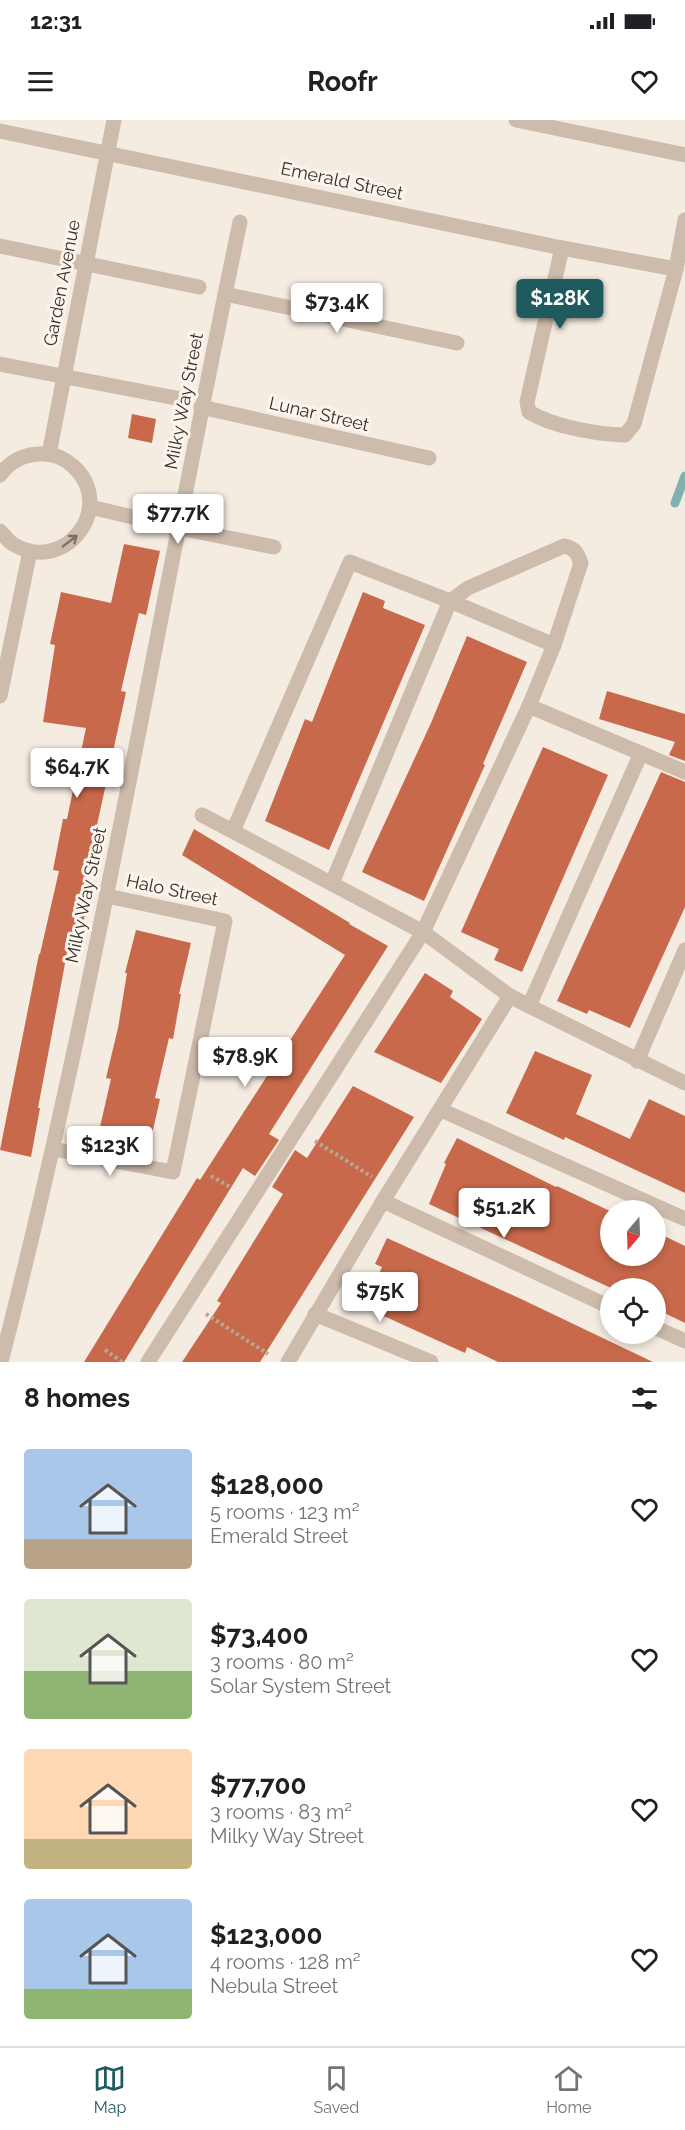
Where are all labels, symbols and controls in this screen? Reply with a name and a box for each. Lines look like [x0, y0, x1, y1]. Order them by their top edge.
text: 12:31 [30, 8, 82, 34]
icon: menu [24, 65, 57, 98]
icon: heart [628, 65, 661, 98]
text: Roofr [307, 66, 378, 97]
street label: Emerald Street [279, 157, 405, 204]
street label: Garden Avenue [39, 218, 84, 348]
pin: $128K [518, 279, 602, 330]
pin: $73.4K [288, 283, 386, 334]
text: $128K [530, 286, 590, 310]
text: $73.4K [305, 290, 369, 314]
street label: Milky Way Street [160, 331, 207, 471]
street label: Lunar Street [267, 392, 371, 435]
pin: $77.7K [129, 494, 227, 545]
text: $77.7K [147, 501, 209, 525]
one-way arrow [62, 535, 78, 548]
pin: $64.7K [28, 748, 126, 799]
text: $64.7K [45, 755, 109, 779]
street label: Milky Way Street [61, 825, 110, 965]
street label: Halo Street [124, 870, 220, 909]
pin: $78.9K [196, 1037, 294, 1088]
text: $78.9K [212, 1044, 278, 1068]
pin: $123K [68, 1126, 152, 1177]
text: $123K [81, 1133, 139, 1157]
pin: $51.2K [455, 1188, 553, 1239]
text: $51.2K [473, 1195, 535, 1219]
north arrow [600, 1200, 666, 1266]
map controls [600, 1200, 666, 1344]
pin: $75K [344, 1272, 416, 1323]
button: locate [600, 1278, 666, 1344]
text: $75K [356, 1279, 404, 1303]
icon: filters [628, 1382, 661, 1415]
text: 8 homes [24, 1383, 130, 1413]
text: $128,000 [210, 1470, 324, 1500]
icon: home [72, 1473, 144, 1545]
icon: heart [628, 1493, 661, 1526]
text: 5 rooms · 123 m² [210, 1500, 359, 1524]
text: Emerald Street [210, 1524, 349, 1548]
text: $73,400 [210, 1620, 308, 1650]
icon: home [72, 1623, 144, 1695]
icon: heart [628, 1643, 661, 1676]
text: 3 rooms · 80 m² [210, 1650, 354, 1674]
text: Solar System Street [210, 1674, 391, 1698]
text: $77,700 [210, 1770, 306, 1800]
icon: home [72, 1773, 144, 1845]
icon: heart [628, 1793, 661, 1826]
text: 3 rooms · 83 m² [210, 1800, 352, 1824]
text: Milky Way Street [210, 1824, 364, 1848]
text: $123,000 [210, 1920, 322, 1950]
icon: home [72, 1923, 144, 1995]
icon: heart [628, 1943, 661, 1976]
text: 4 rooms · 128 m² [210, 1950, 361, 1974]
text: Nebula Street [210, 1974, 338, 1998]
tab: Map [93, 2062, 126, 2117]
tab: Saved [313, 2062, 359, 2117]
tab: Home [546, 2062, 591, 2117]

